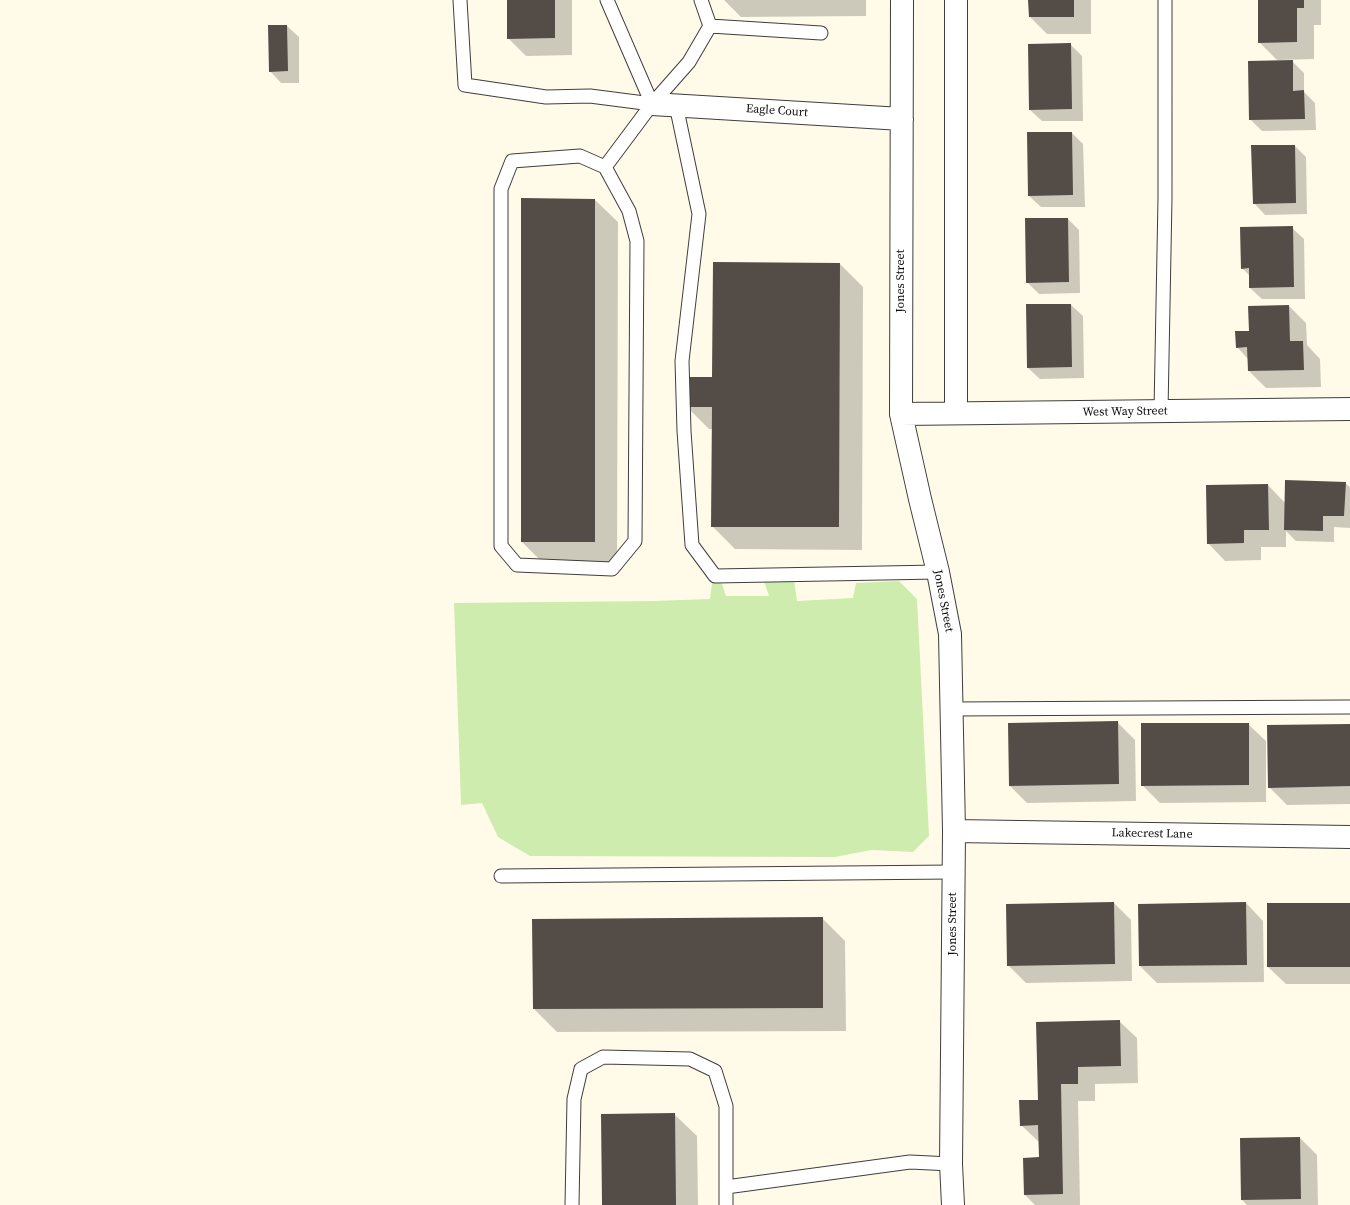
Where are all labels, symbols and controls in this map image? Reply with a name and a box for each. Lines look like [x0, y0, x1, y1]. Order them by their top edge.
street label: Eagle Court [746, 102, 808, 120]
street label: Jones Street [894, 249, 908, 313]
street label: West Way Street [1082, 404, 1168, 420]
street label: Jones Street [930, 569, 956, 633]
street label: Lakecrest Lane [1111, 826, 1193, 842]
street label: Jones Street [946, 892, 960, 956]

